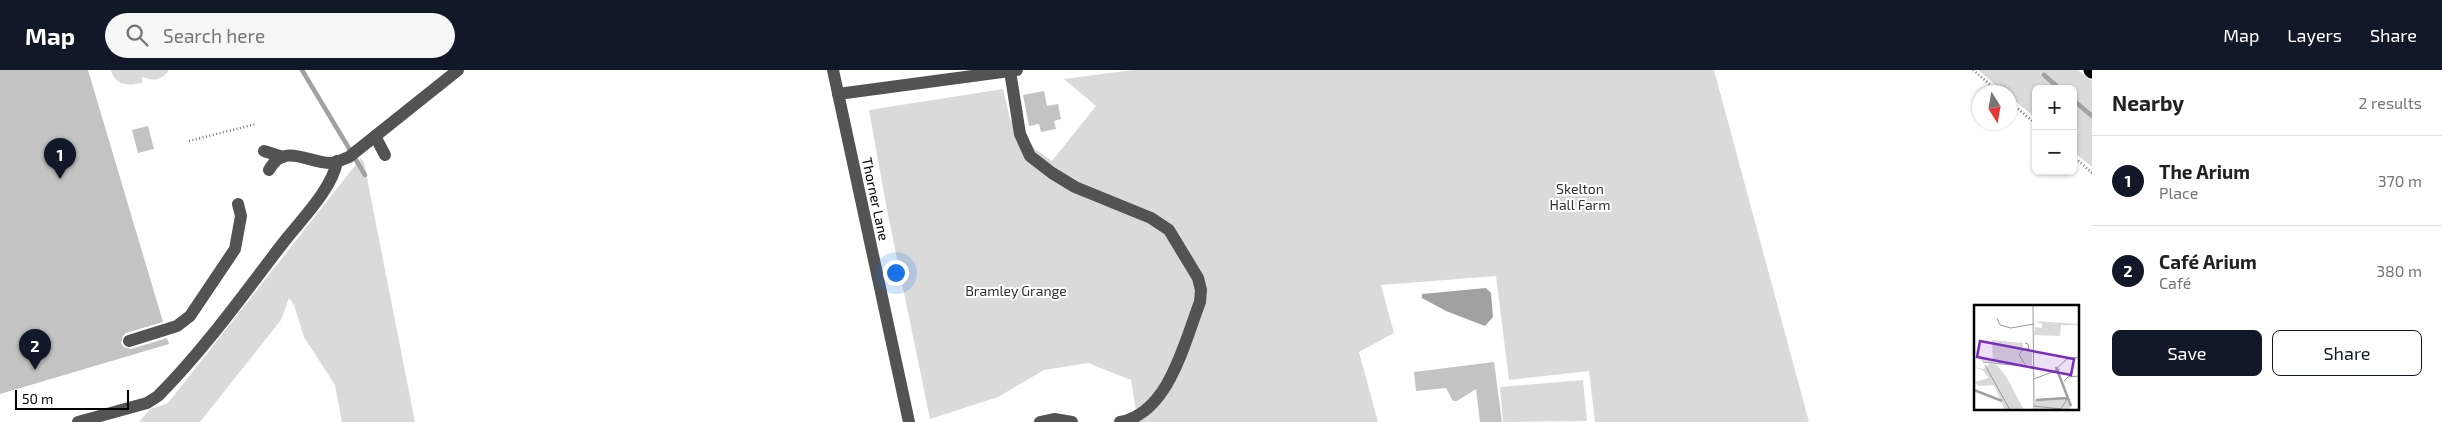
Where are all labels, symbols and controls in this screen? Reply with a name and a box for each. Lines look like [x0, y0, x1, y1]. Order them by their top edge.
search box [105, 13, 455, 58]
text: Map [25, 21, 75, 50]
icon: search [123, 21, 151, 49]
text: Search here [163, 24, 265, 47]
text: Map [2223, 24, 2259, 46]
text: Layers [2287, 24, 2342, 46]
text: Share [2370, 24, 2417, 46]
north arrow [1972, 85, 2017, 130]
map controls [2032, 85, 2077, 175]
button: + [2032, 85, 2077, 130]
text: Nearby [2112, 90, 2184, 115]
text: 2 results [2359, 93, 2422, 112]
button: − [2032, 130, 2077, 175]
pin: 1 [44, 138, 76, 179]
street label: Thorner Lane [859, 156, 893, 242]
text: The Arium [2159, 160, 2250, 183]
text: 1 [2125, 171, 2131, 190]
text: 370 m [2378, 171, 2422, 190]
park label: Skelton Hall Farm [1550, 180, 1610, 213]
text: Place [2159, 183, 2198, 202]
text: Café Arium [2159, 250, 2257, 273]
your location [883, 260, 909, 286]
text: 2 [2123, 261, 2133, 280]
text: 380 m [2376, 261, 2422, 280]
text: Café [2159, 273, 2191, 292]
park label: Bramley Grange [965, 282, 1067, 299]
inset map [1974, 305, 2080, 410]
pin: 2 [19, 329, 51, 370]
button: Save [2112, 330, 2262, 376]
button: Share [2272, 330, 2422, 376]
scale bar [15, 387, 129, 410]
text: 50 m [22, 390, 53, 407]

